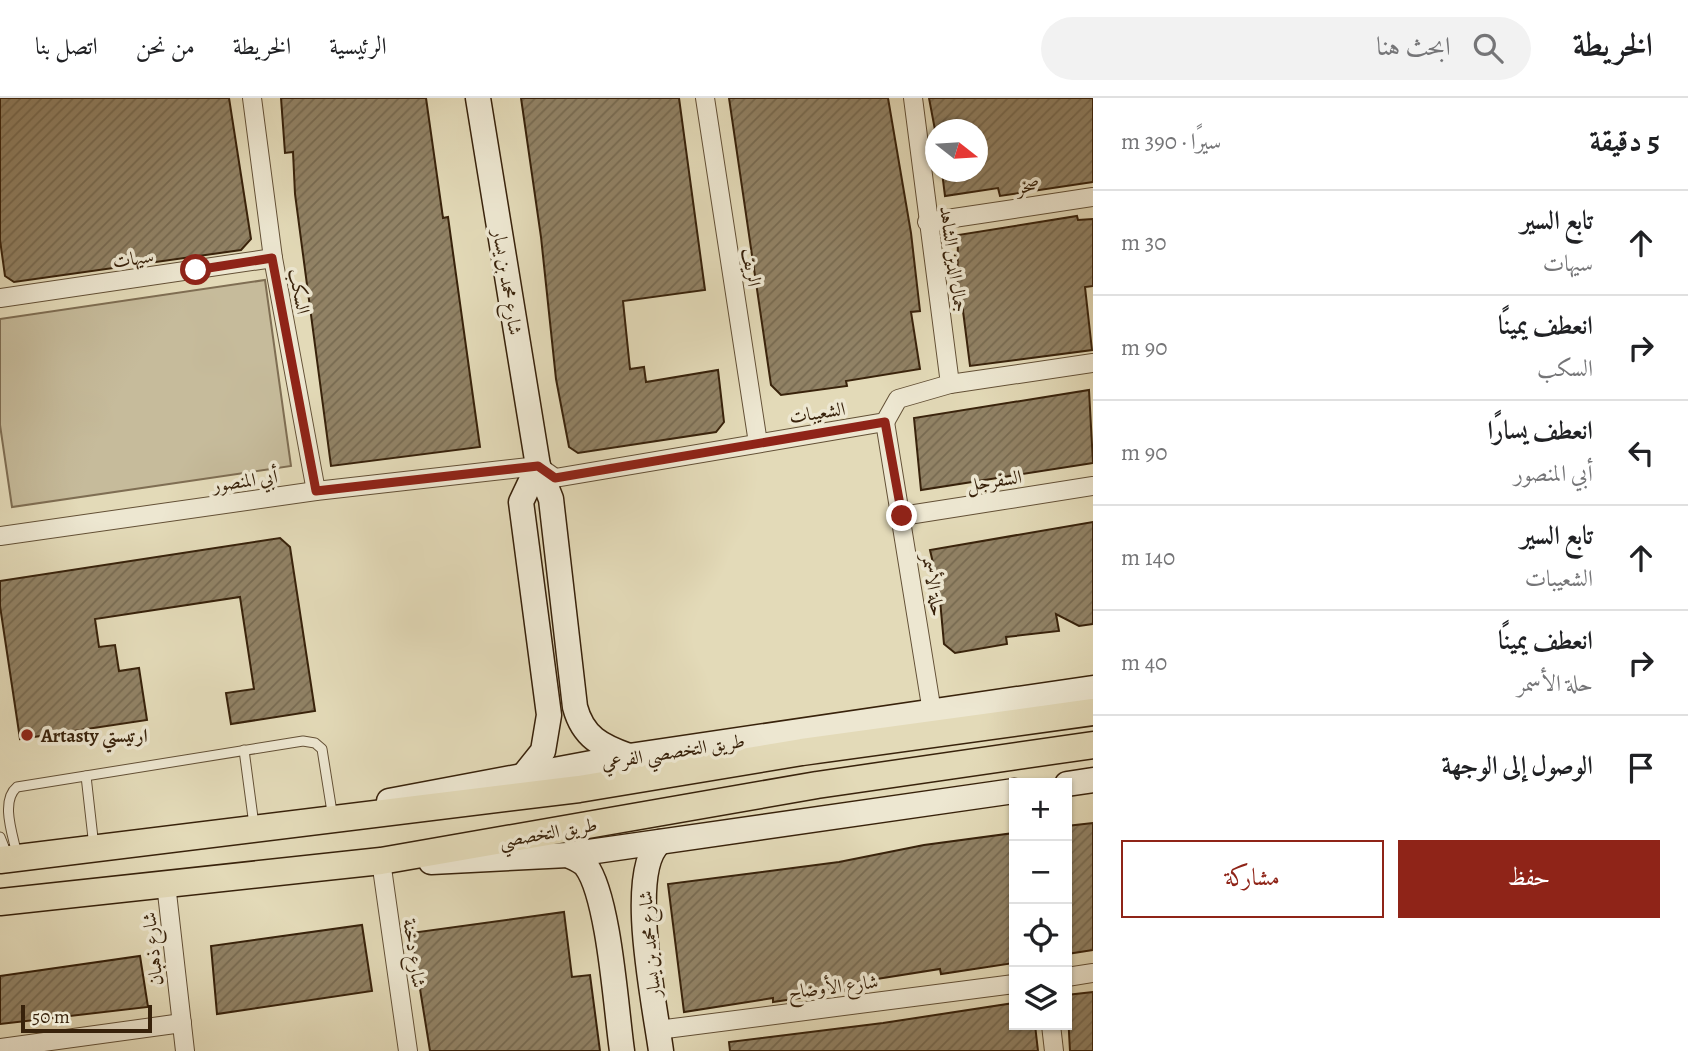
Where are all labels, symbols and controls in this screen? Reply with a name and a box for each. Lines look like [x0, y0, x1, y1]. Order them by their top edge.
search box [1041, 17, 1531, 80]
text: الخريطة [1573, 22, 1653, 67]
text: ابحث هنا [1376, 29, 1451, 64]
icon: search [1469, 29, 1507, 67]
text: اتصل بنا [35, 30, 98, 62]
text: من نحن [136, 30, 195, 62]
text: الخريطة [233, 30, 291, 62]
text: الرئيسية [329, 30, 387, 62]
north arrow [925, 119, 988, 182]
text: 5 دقيقة [1590, 121, 1660, 161]
text: سيرًا · 390 m [1121, 126, 1221, 157]
street label: صخر [1013, 171, 1042, 201]
text: تابع السير [1521, 203, 1593, 238]
street label: جمال الدين الشاهد [933, 204, 973, 314]
icon: ahead [1622, 224, 1660, 262]
street label: شارع محمد بن يسار [484, 225, 528, 337]
text: 30 m [1121, 227, 1167, 258]
street label: سيهات [111, 243, 155, 275]
street label: الريف [735, 246, 767, 288]
text: سيهات [1543, 248, 1593, 279]
route start [180, 254, 211, 285]
street label: السكب [282, 266, 316, 316]
text: انعطف يمينًا [1498, 308, 1593, 343]
icon: right [1622, 329, 1660, 367]
text: 90 m [1121, 332, 1167, 363]
text: السكب [1537, 353, 1593, 384]
street label: الشعيبات [787, 396, 847, 430]
text: انعطف يسارًا [1487, 413, 1593, 448]
icon: left [1622, 434, 1660, 472]
text: 90 m [1121, 437, 1167, 468]
text: أبي المنصور [1514, 458, 1593, 489]
street label: أبي المنصور [209, 463, 280, 501]
street label: السفرجل [965, 464, 1024, 498]
route end [886, 500, 917, 531]
text: تابع السير [1521, 518, 1593, 553]
icon: ahead [1622, 539, 1660, 577]
text: 140 m [1121, 542, 1175, 573]
street label: حلة الأسمر [915, 550, 952, 618]
text: الشعيبات [1525, 563, 1593, 594]
text: انعطف يمينًا [1498, 623, 1593, 658]
icon: right [1622, 644, 1660, 682]
text: 40 m [1121, 647, 1167, 678]
text: حلة الأسمر [1517, 668, 1593, 699]
place label: Artasty ارتيستي [40, 723, 148, 753]
marker: Artasty ارتيستي [19, 727, 35, 743]
street label: طريق التخصصي الفرعي [600, 728, 747, 780]
text: الوصول إلى الوجهة [1441, 748, 1593, 783]
icon: arrive [1622, 749, 1660, 787]
map controls [1009, 778, 1072, 1030]
button: + [1009, 778, 1072, 841]
street label: طريق التخصصي [497, 812, 600, 858]
button: مشاركة [1121, 840, 1384, 918]
button: حفظ [1398, 840, 1660, 918]
button: − [1009, 841, 1072, 904]
street label: شارع محمد بن يسار [632, 889, 670, 1000]
button: locate [1009, 904, 1072, 967]
street label: شارع ذهبان [136, 911, 172, 987]
street label: شارع دخنة [394, 917, 432, 990]
button: layers [1009, 967, 1072, 1030]
street label: شارع الأوضاح [786, 968, 880, 1009]
scale bar [21, 1002, 152, 1034]
text: 50 m [32, 1004, 70, 1030]

